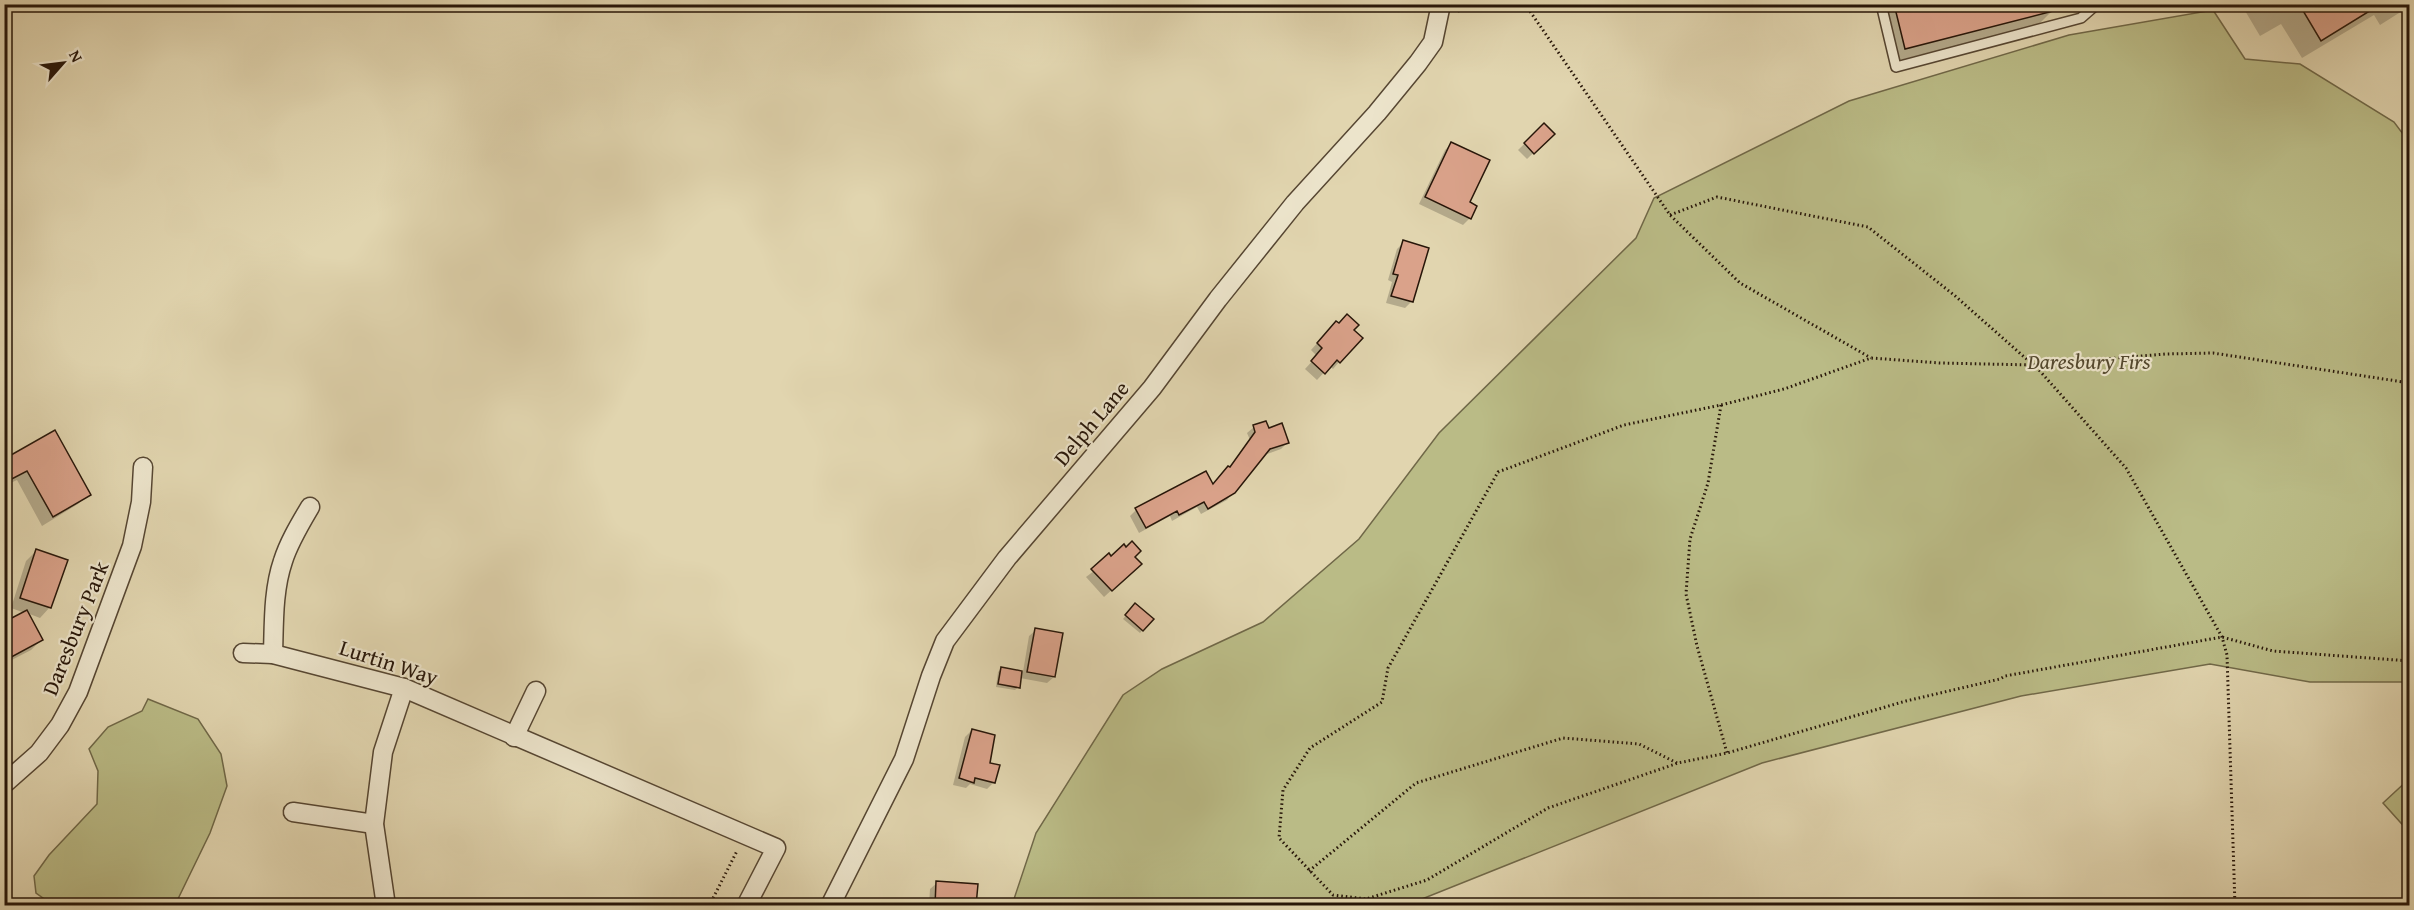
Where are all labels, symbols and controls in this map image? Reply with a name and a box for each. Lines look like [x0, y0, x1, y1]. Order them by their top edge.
north arrow [33, 33, 93, 93]
text: N [63, 46, 89, 67]
park label: Daresbury Firs [2027, 345, 2151, 377]
street label: Delph Lane [1046, 373, 1136, 473]
street label: Daresbury Park [34, 555, 117, 700]
street label: Lurtin Way [336, 631, 443, 693]

